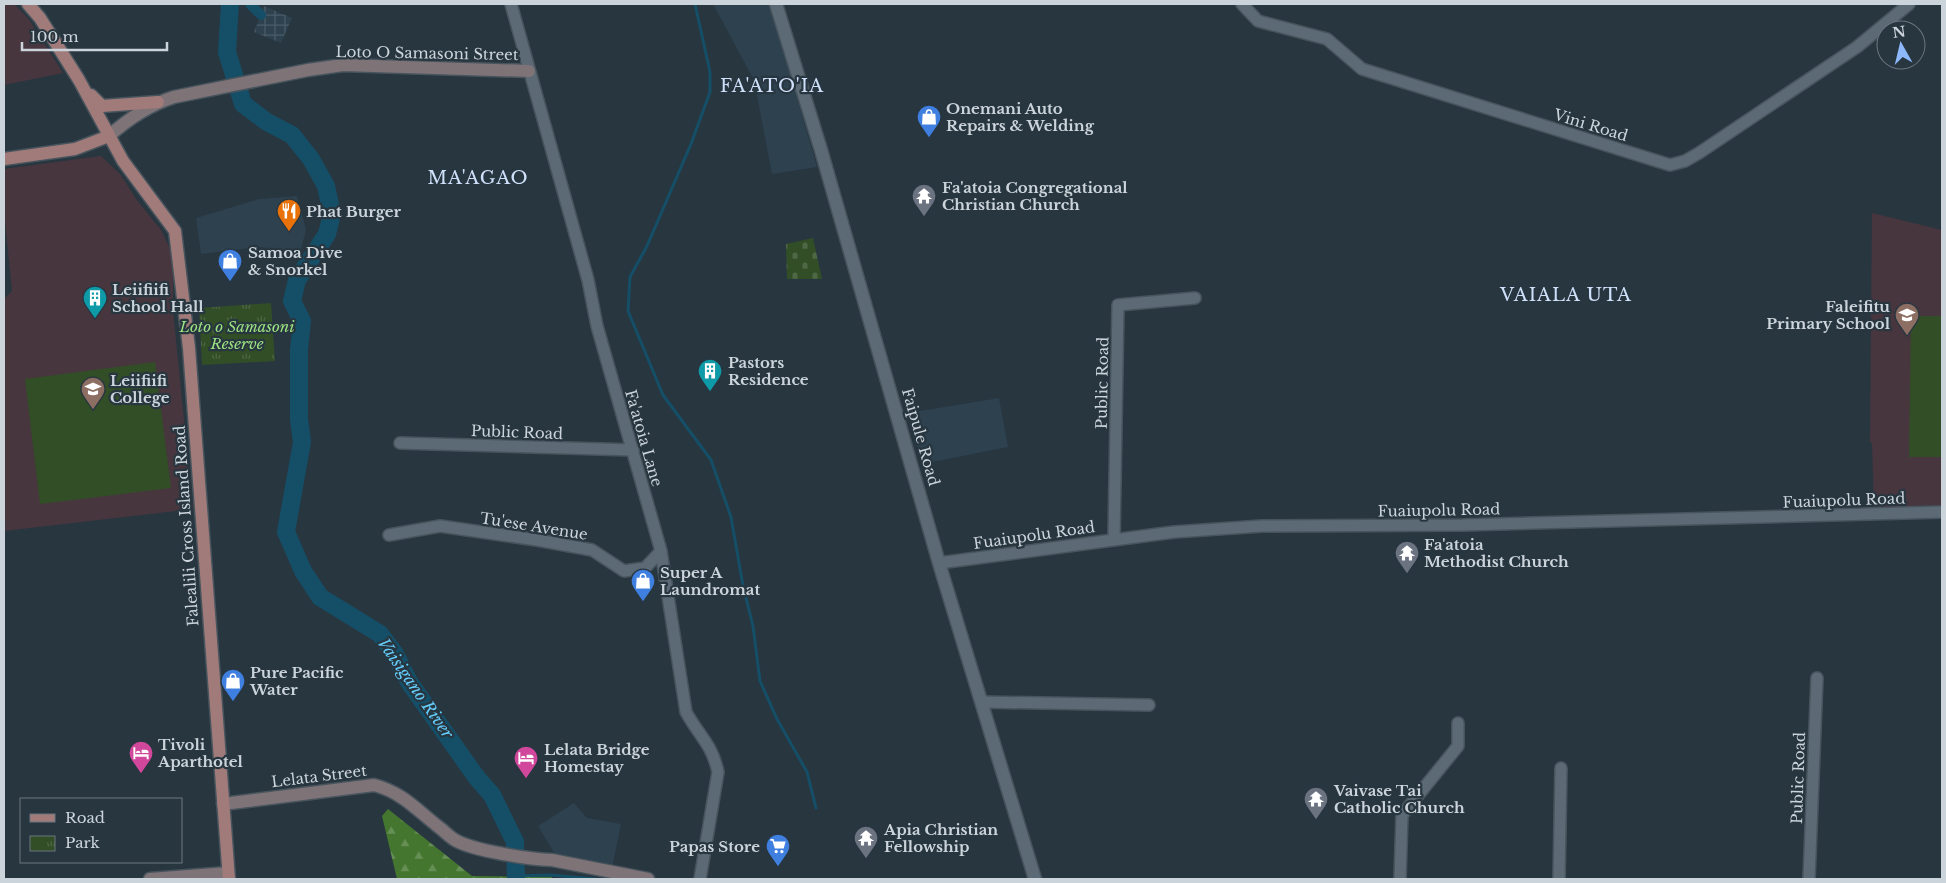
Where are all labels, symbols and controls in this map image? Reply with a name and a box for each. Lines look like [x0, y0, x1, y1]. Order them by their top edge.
scale bar [22, 20, 168, 52]
north arrow [1876, 20, 1926, 70]
text: N [1891, 22, 1907, 42]
text: 100 m [30, 27, 79, 46]
street label: Loto O Samasoni Street [335, 42, 519, 64]
district label: FA'ATO'IA [720, 75, 824, 97]
place label: Onemani Auto Repairs & Welding [946, 99, 1095, 135]
shop icon: Onemani Auto Repairs & Welding [916, 104, 942, 138]
street label: Vini Road [1551, 104, 1630, 145]
district label: MA'AGAO [427, 167, 529, 189]
place label: Fa'atoia Congregational Christian Church [942, 178, 1128, 214]
temple icon: Fa'atoia Congregational Christian Church [911, 183, 937, 217]
restaurant icon: Phat Burger [276, 198, 302, 232]
place label: Phat Burger [306, 202, 402, 221]
place label: Samoa Dive & Snorkel [248, 243, 343, 279]
shop icon: Samoa Dive & Snorkel [217, 248, 243, 282]
place label: Leiifiifi School Hall [112, 280, 204, 316]
district label: VAIALA UTA [1499, 284, 1632, 306]
building icon: Leiifiifi School Hall [82, 285, 108, 319]
place label: Faleifitu Primary School [1766, 297, 1891, 333]
school or university icon: Faleifitu Primary School [1894, 302, 1920, 336]
park label: Loto o Samasoni Reserve [179, 317, 295, 353]
street label: Public Road [1092, 337, 1112, 429]
place label: Pastors Residence [728, 353, 809, 389]
building icon: Pastors Residence [697, 358, 723, 392]
place label: Leiifiifi College [110, 371, 170, 407]
school or university icon: Leiifiifi College [80, 376, 106, 410]
street label: Faipule Road [898, 386, 944, 488]
street label: Fa'atoia Lane [621, 387, 667, 489]
street label: Public Road [470, 421, 564, 443]
street label: Falealili Cross Island Road [169, 425, 203, 627]
street label: Fuaiupolu Road [1782, 488, 1906, 512]
street label: Fuaiupolu Road [1377, 499, 1501, 521]
street label: Tu'ese Avenue [479, 508, 589, 544]
street label: Fuaiupolu Road [972, 517, 1096, 553]
place label: Fa'atoia Methodist Church [1424, 535, 1569, 571]
temple icon: Fa'atoia Methodist Church [1394, 540, 1420, 574]
place label: Super A Laundromat [660, 563, 760, 599]
shop icon: Super A Laundromat [630, 568, 656, 602]
water label: Vaisigano River [374, 634, 458, 743]
place label: Pure Pacific Water [249, 663, 344, 699]
shop icon: Pure Pacific Water [220, 668, 246, 702]
street label: Public Road [1787, 731, 1809, 825]
place label: Tivoli Aparthotel [157, 735, 244, 771]
hotel icon: Tivoli Aparthotel [128, 740, 154, 774]
place label: Lelata Bridge Homestay [544, 740, 650, 776]
hotel icon: Lelata Bridge Homestay [513, 745, 539, 779]
street label: Lelata Street [270, 761, 368, 791]
place label: Vaivase Tai Catholic Church [1333, 781, 1465, 817]
temple icon: Vaivase Tai Catholic Church [1303, 786, 1329, 820]
legend [20, 798, 182, 863]
text: Road [65, 808, 105, 827]
place label: Apia Christian Fellowship [883, 820, 998, 856]
temple icon: Apia Christian Fellowship [853, 825, 879, 859]
text: Park [65, 833, 101, 852]
supermarket icon: Papas Store [765, 833, 791, 867]
place label: Papas Store [669, 837, 760, 856]

